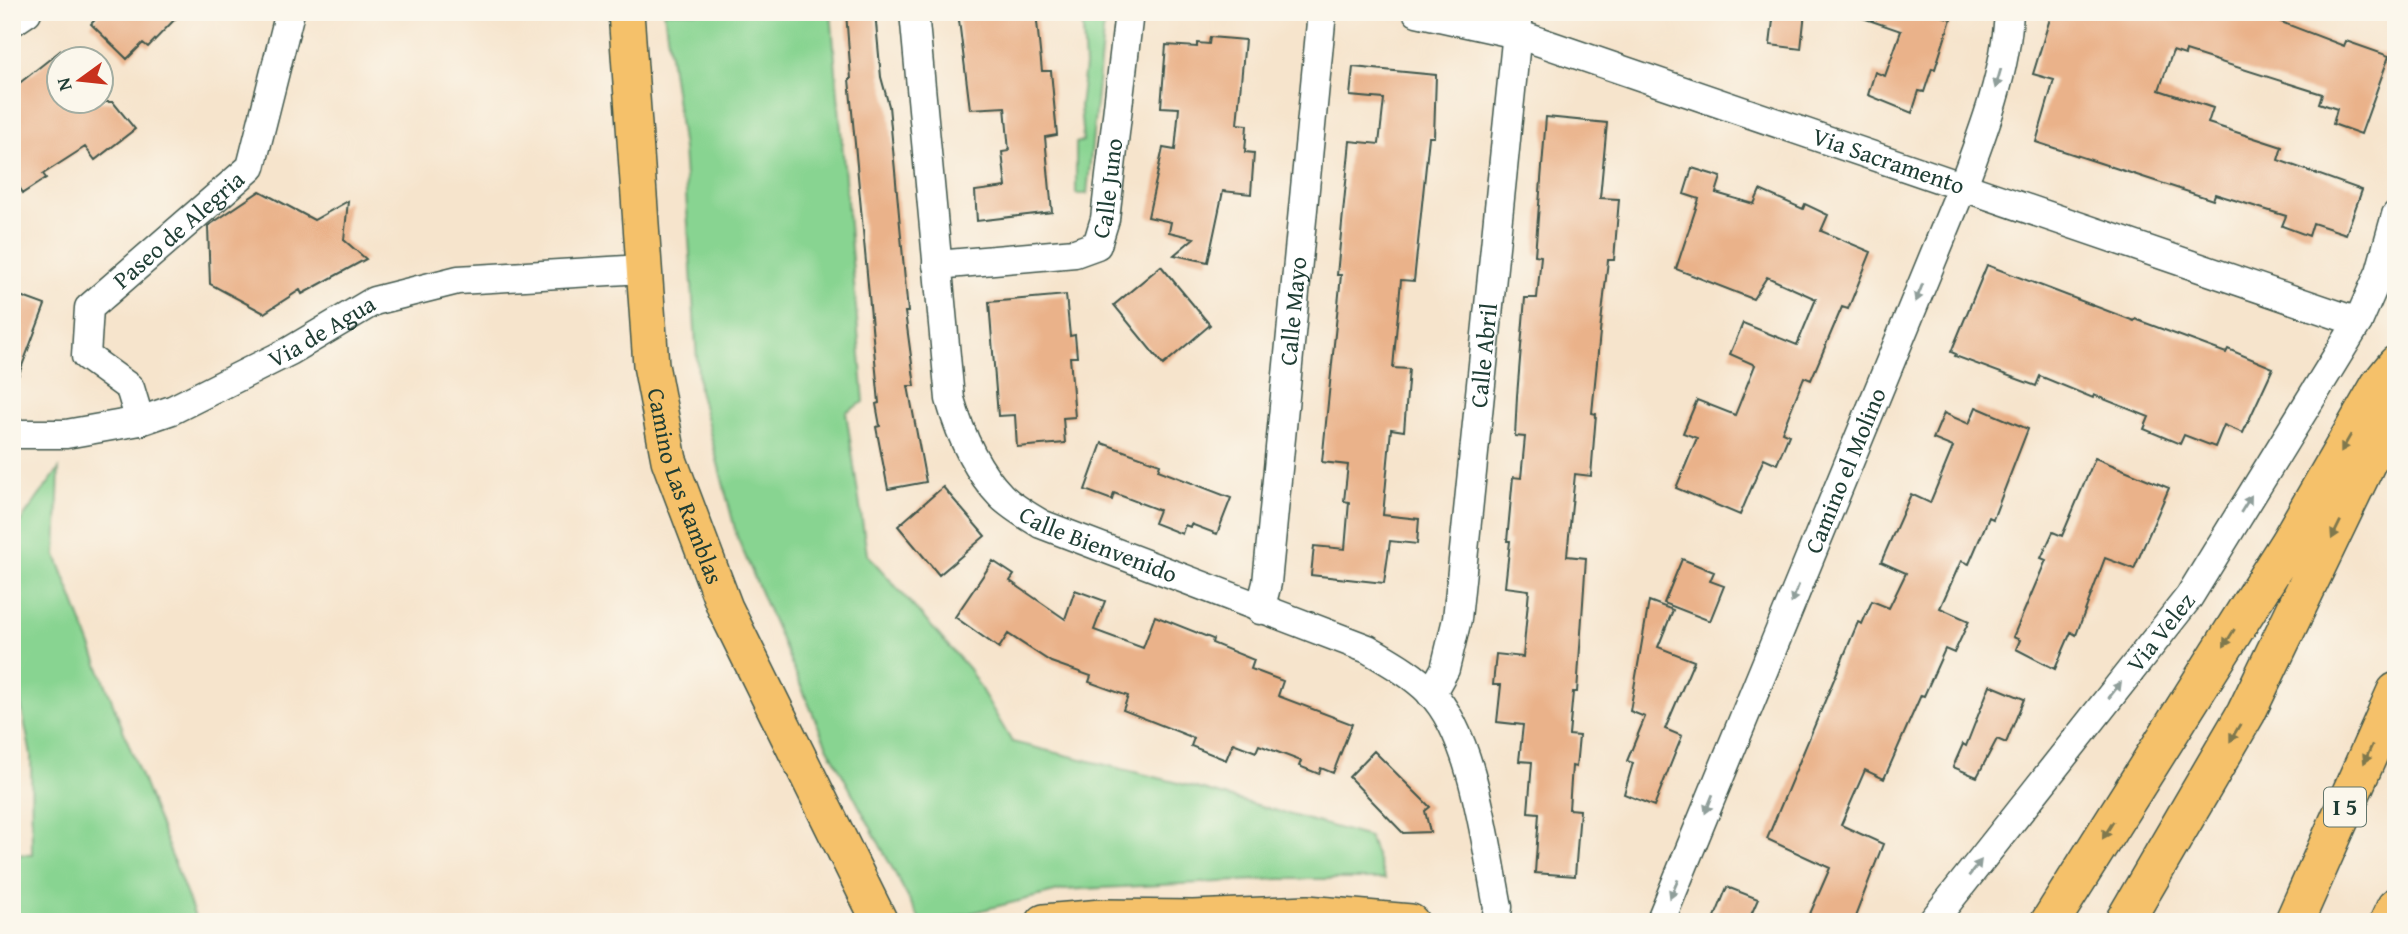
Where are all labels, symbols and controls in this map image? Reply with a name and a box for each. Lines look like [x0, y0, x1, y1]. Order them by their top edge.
north arrow [46, 46, 116, 116]
one-way arrow [1992, 69, 2003, 91]
text: N [48, 74, 79, 94]
street label: Via Sacramento [1808, 118, 1969, 203]
street label: Calle Juno [1082, 136, 1131, 243]
street label: Paseo de Alegria [105, 162, 252, 297]
street label: Calle Mayo [1270, 255, 1315, 367]
one-way arrow [1914, 282, 1925, 303]
street label: Via de Agua [262, 286, 382, 376]
street label: Calle Abril [1461, 301, 1506, 409]
street label: Camino el Molino [1795, 382, 1895, 559]
street label: Camino Las Ramblas [639, 385, 732, 589]
one-way arrow [2340, 433, 2352, 453]
one-way arrow [2240, 494, 2252, 513]
street label: Calle Bienvenido [1013, 497, 1182, 591]
one-way arrow [2330, 520, 2341, 540]
one-way arrow [1790, 583, 1801, 604]
street label: Via Velez [2118, 585, 2203, 680]
one-way arrow [2222, 628, 2235, 647]
one-way arrow [2108, 681, 2123, 699]
one-way arrow [2228, 724, 2241, 743]
one-way arrow [2362, 744, 2374, 764]
road number: I 5 [2324, 788, 2366, 827]
one-way arrow [1703, 794, 1715, 814]
one-way arrow [2101, 821, 2114, 840]
one-way arrow [1967, 860, 1982, 878]
one-way arrow [1668, 879, 1679, 900]

